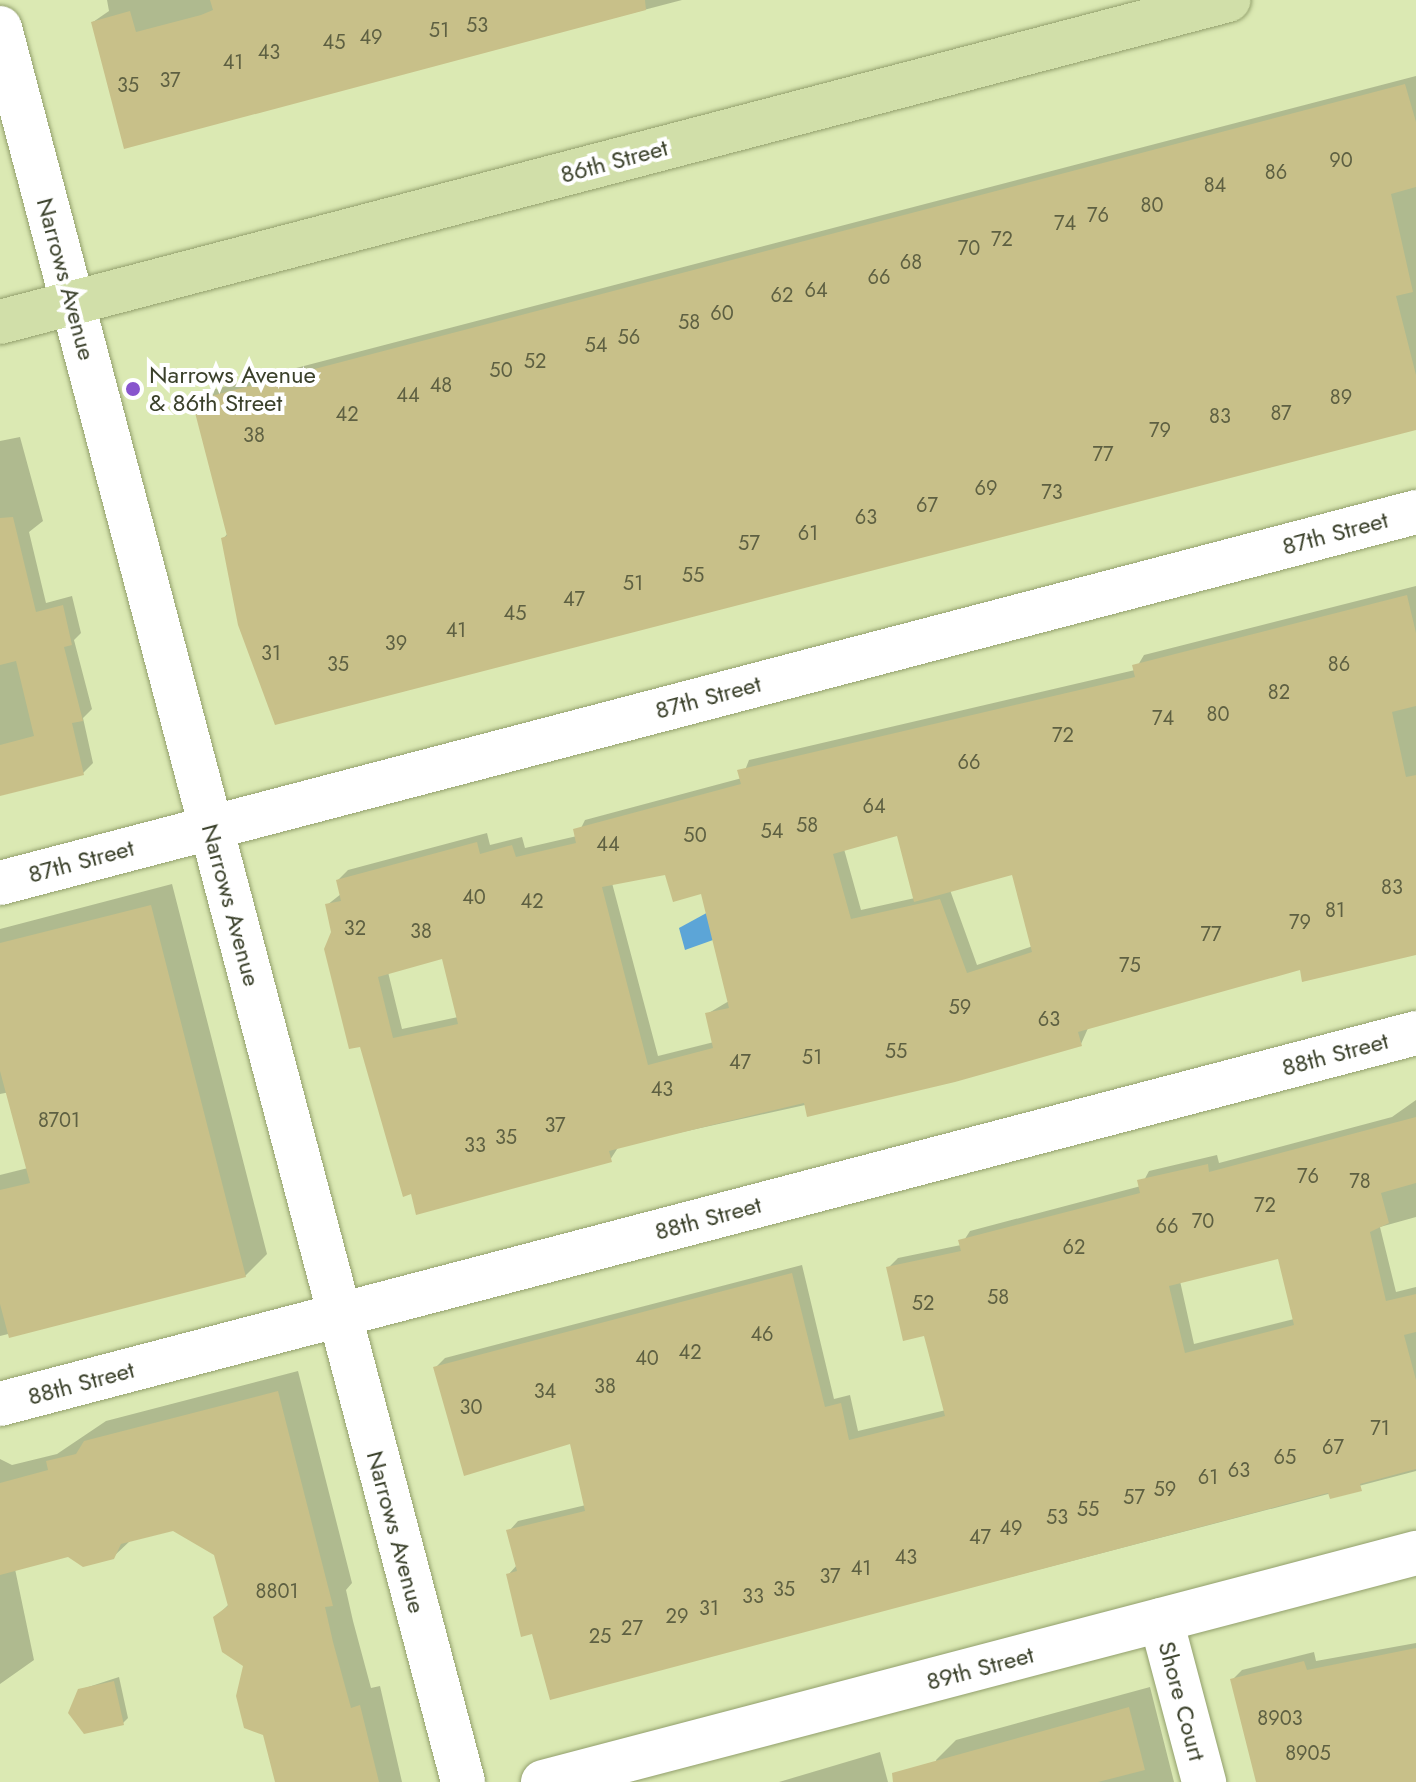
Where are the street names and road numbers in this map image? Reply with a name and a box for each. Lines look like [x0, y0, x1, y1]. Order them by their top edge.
street label: 86th Street [557, 133, 671, 189]
street label: Narrows Avenue [30, 195, 102, 363]
street label: 87th Street [1279, 505, 1391, 561]
street label: 87th Street [652, 669, 764, 725]
street label: Narrows Avenue [195, 821, 267, 989]
street label: 87th Street [25, 833, 137, 889]
street label: 88th Street [1279, 1026, 1391, 1082]
street label: 88th Street [652, 1190, 764, 1246]
street label: 88th Street [25, 1355, 137, 1411]
street label: Narrows Avenue [360, 1448, 432, 1616]
street label: Shore Court [1152, 1638, 1212, 1764]
street label: 89th Street [923, 1640, 1037, 1696]

